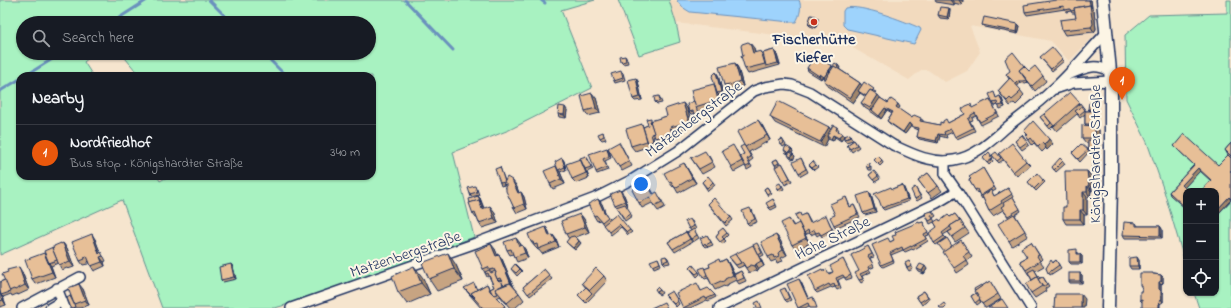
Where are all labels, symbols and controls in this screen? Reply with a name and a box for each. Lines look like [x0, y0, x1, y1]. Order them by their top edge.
search box [16, 16, 376, 60]
marker: Fischerhütte Kiefer [809, 17, 819, 27]
icon: search [30, 27, 52, 49]
text: Search here [62, 27, 134, 49]
place label: Fischerhütte Kiefer [772, 28, 856, 70]
pin: 1 [1109, 67, 1135, 100]
street label: Matzenbergstraße [641, 75, 748, 164]
street label: Königshardter Straße [1084, 84, 1108, 223]
text: Nearby [32, 86, 84, 111]
text: Nordfriedhof [70, 132, 152, 154]
text: 1 [43, 143, 47, 162]
text: 340 m [330, 143, 360, 162]
text: Bus stop · Königshardter Straße [70, 154, 243, 173]
your location [631, 174, 651, 194]
map controls [1183, 188, 1219, 296]
button: + [1183, 188, 1219, 224]
street label: Hohe Straße [791, 210, 875, 267]
street label: Matzenbergstraße [347, 224, 465, 285]
button: − [1183, 224, 1219, 260]
button: locate [1183, 260, 1219, 296]

